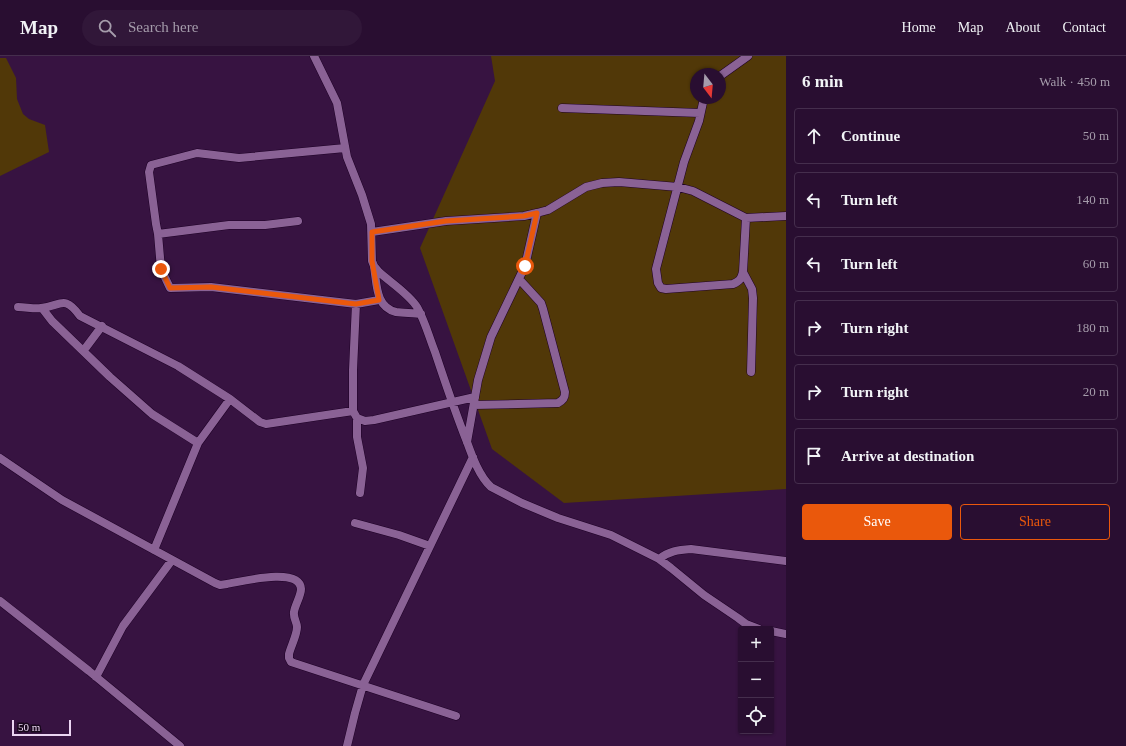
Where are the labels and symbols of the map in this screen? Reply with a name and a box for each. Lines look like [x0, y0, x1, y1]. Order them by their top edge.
north arrow [690, 68, 726, 104]
route start [516, 257, 534, 275]
route end [152, 260, 170, 278]
scale bar [12, 718, 71, 737]

